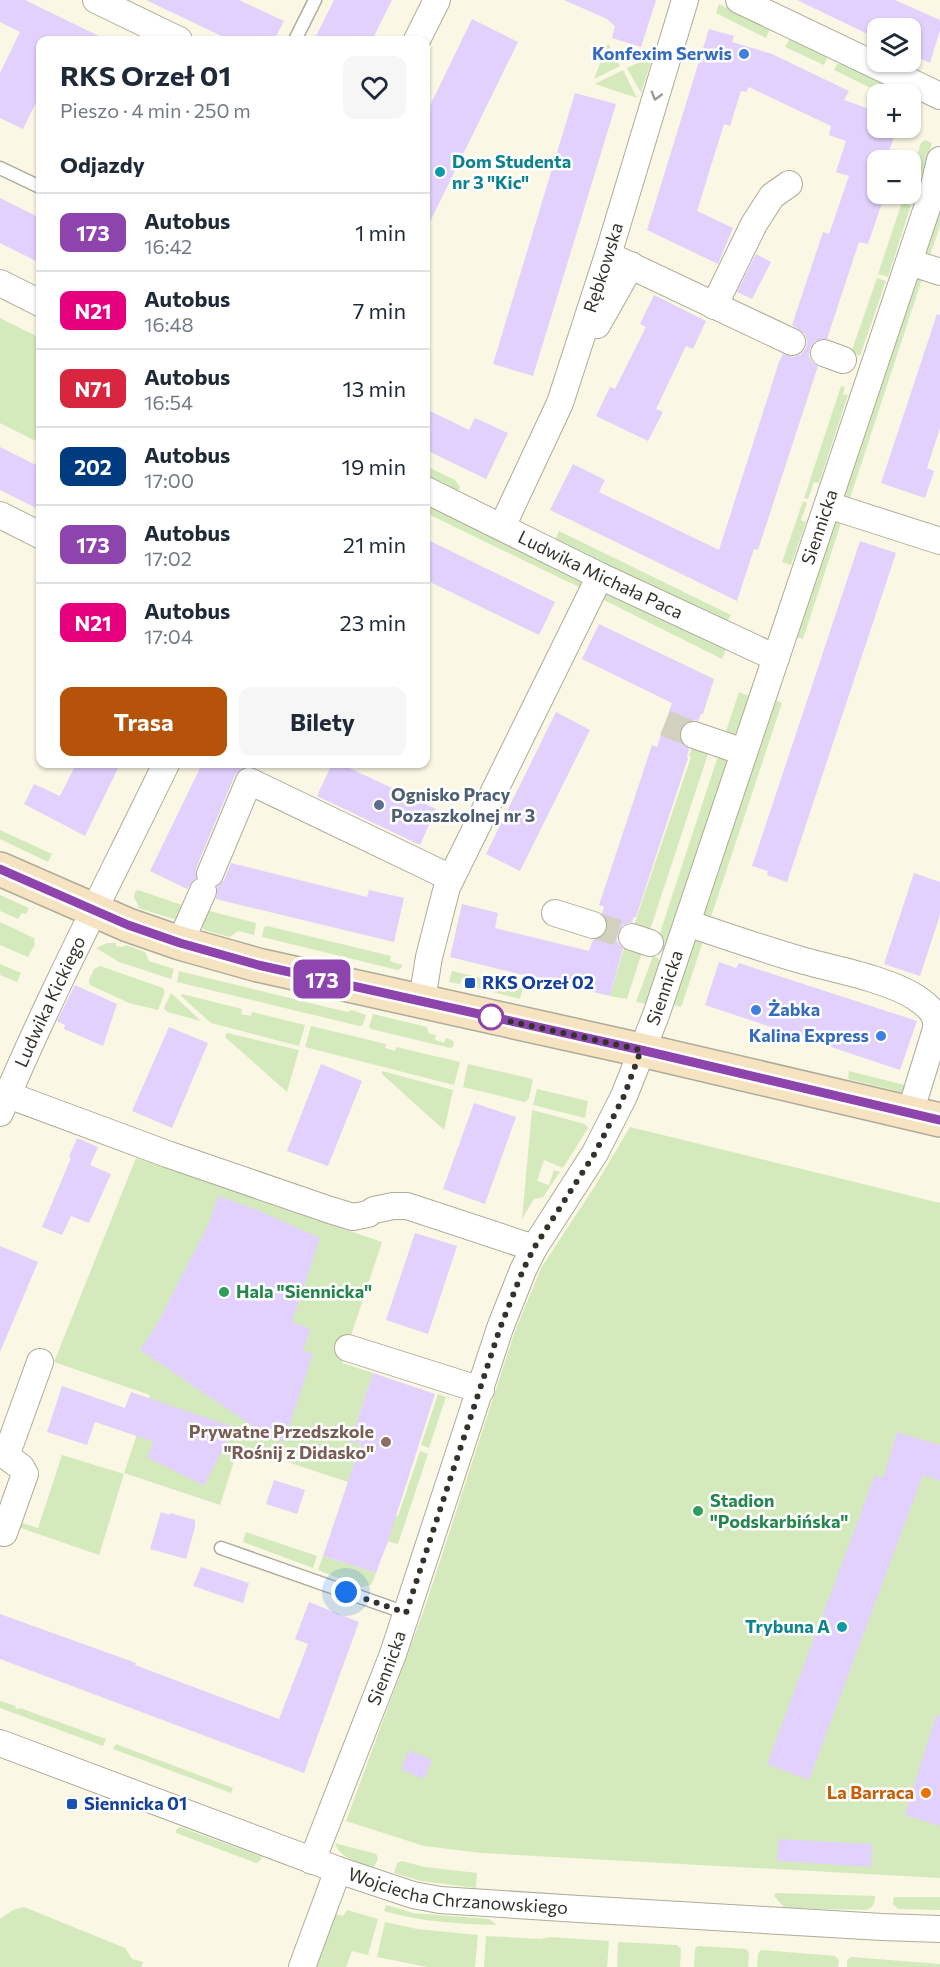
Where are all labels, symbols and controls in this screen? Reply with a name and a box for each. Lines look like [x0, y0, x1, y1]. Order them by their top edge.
map controls [867, 18, 921, 204]
button: layers [867, 18, 921, 72]
place label: Konfexim Serwis [592, 42, 732, 64]
marker: Konfexim Serwis [737, 47, 751, 61]
button: heart [343, 56, 406, 119]
text: RKS Orzeł 01 [60, 58, 231, 92]
button: + [867, 84, 921, 138]
one-way arrow [651, 90, 663, 101]
text: Pieszo · 4 min · 250 m [60, 98, 251, 122]
place label: Dom Studenta nr 3 "Kic" [452, 150, 571, 193]
button: − [867, 150, 921, 204]
text: Odjazdy [60, 151, 145, 178]
marker: Dom Studenta nr 3 "Kic" [433, 165, 447, 179]
text: Autobus [144, 207, 230, 234]
text: 1 min [355, 219, 406, 246]
text: 173 [76, 220, 110, 245]
street label: Rębkowska [578, 220, 627, 315]
text: 16:42 [144, 234, 192, 258]
text: Autobus [144, 285, 230, 312]
text: 7 min [353, 297, 406, 324]
text: N21 [74, 298, 112, 323]
text: 16:48 [144, 312, 194, 336]
text: Autobus [144, 363, 230, 390]
text: 13 min [342, 375, 406, 402]
text: N71 [75, 376, 111, 401]
text: 16:54 [144, 390, 193, 414]
text: Autobus [144, 441, 230, 468]
text: 19 min [342, 453, 406, 480]
text: 202 [74, 454, 112, 479]
text: 17:00 [144, 468, 194, 492]
street label: Siennicka [796, 486, 842, 567]
text: Autobus [144, 519, 230, 546]
street label: Ludwika Michała Paca [515, 525, 687, 623]
text: 21 min [343, 531, 406, 558]
text: 173 [76, 532, 110, 557]
text: 17:02 [144, 546, 192, 570]
text: Autobus [144, 597, 230, 624]
text: 23 min [340, 609, 406, 636]
text: N21 [74, 610, 112, 635]
text: 17:04 [144, 624, 193, 648]
button: Trasa [60, 687, 227, 756]
button: Bilety [239, 687, 406, 756]
place label: Ognisko Pracy Pozaszkolnej nr 3 [391, 783, 535, 826]
marker: Ognisko Pracy Pozaszkolnej nr 3 [372, 798, 386, 812]
street label: Ludwika Kickiego [9, 932, 90, 1070]
street label: Siennicka [641, 947, 687, 1028]
line badge: 173 [288, 960, 356, 998]
text: 173 [305, 967, 339, 992]
place label: RKS Orzeł 02 [482, 971, 594, 993]
marker: RKS Orzeł 02 [463, 976, 477, 990]
place label: Żabka [768, 998, 820, 1020]
marker: Żabka [749, 1003, 763, 1017]
unlabelled marker [478, 1004, 504, 1030]
place label: Kalina Express [749, 1024, 869, 1046]
marker: Kalina Express [874, 1029, 888, 1043]
place label: Hala "Siennicka" [236, 1280, 372, 1302]
marker: Hala "Siennicka" [217, 1285, 231, 1299]
place label: Prywatne Przedszkole "Rośnij z Didasko" [189, 1420, 374, 1463]
marker: Prywatne Przedszkole "Rośnij z Didasko" [379, 1435, 393, 1449]
place label: Stadion "Podskarbińska" [710, 1489, 848, 1532]
marker: Stadion "Podskarbińska" [691, 1504, 705, 1518]
your location [331, 1577, 361, 1607]
place label: Trybuna A [745, 1615, 830, 1637]
marker: Trybuna A [835, 1620, 849, 1634]
street label: Siennicka [362, 1628, 410, 1708]
place label: La Barraca [827, 1781, 914, 1803]
marker: La Barraca [919, 1786, 933, 1800]
place label: Siennicka 01 [84, 1792, 187, 1814]
marker: Siennicka 01 [65, 1797, 79, 1811]
street label: Wojciecha Chrzanowskiego [345, 1862, 569, 1918]

